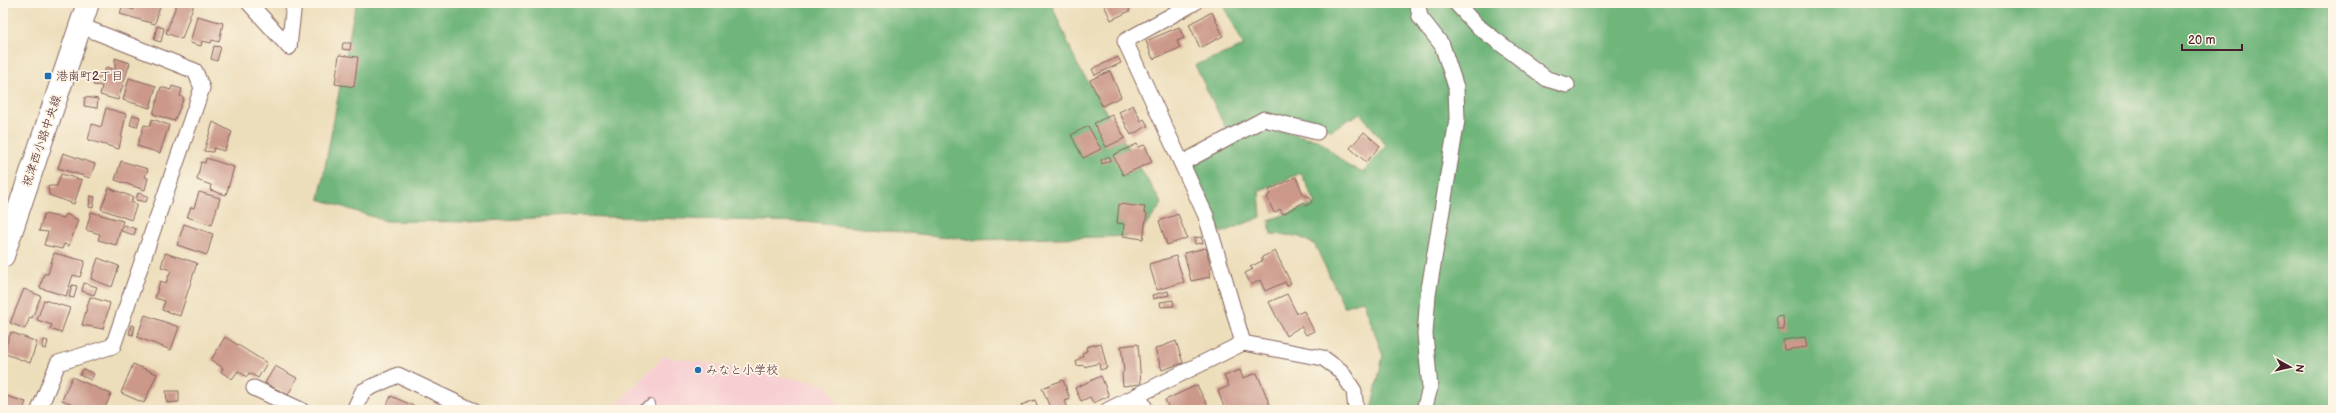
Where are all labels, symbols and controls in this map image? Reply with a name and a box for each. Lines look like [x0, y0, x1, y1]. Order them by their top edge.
scale bar [2182, 26, 2242, 52]
text: 20 m [2188, 33, 2215, 48]
place label: 港南町2丁目 [56, 69, 123, 84]
marker: 港南町2丁目 [43, 71, 53, 81]
street label: 祝津西小路中央線 [19, 93, 65, 189]
north arrow [2270, 347, 2310, 387]
place label: みなと小学校 [706, 363, 778, 378]
text: N [2292, 363, 2306, 373]
marker: みなと小学校 [693, 365, 703, 375]

